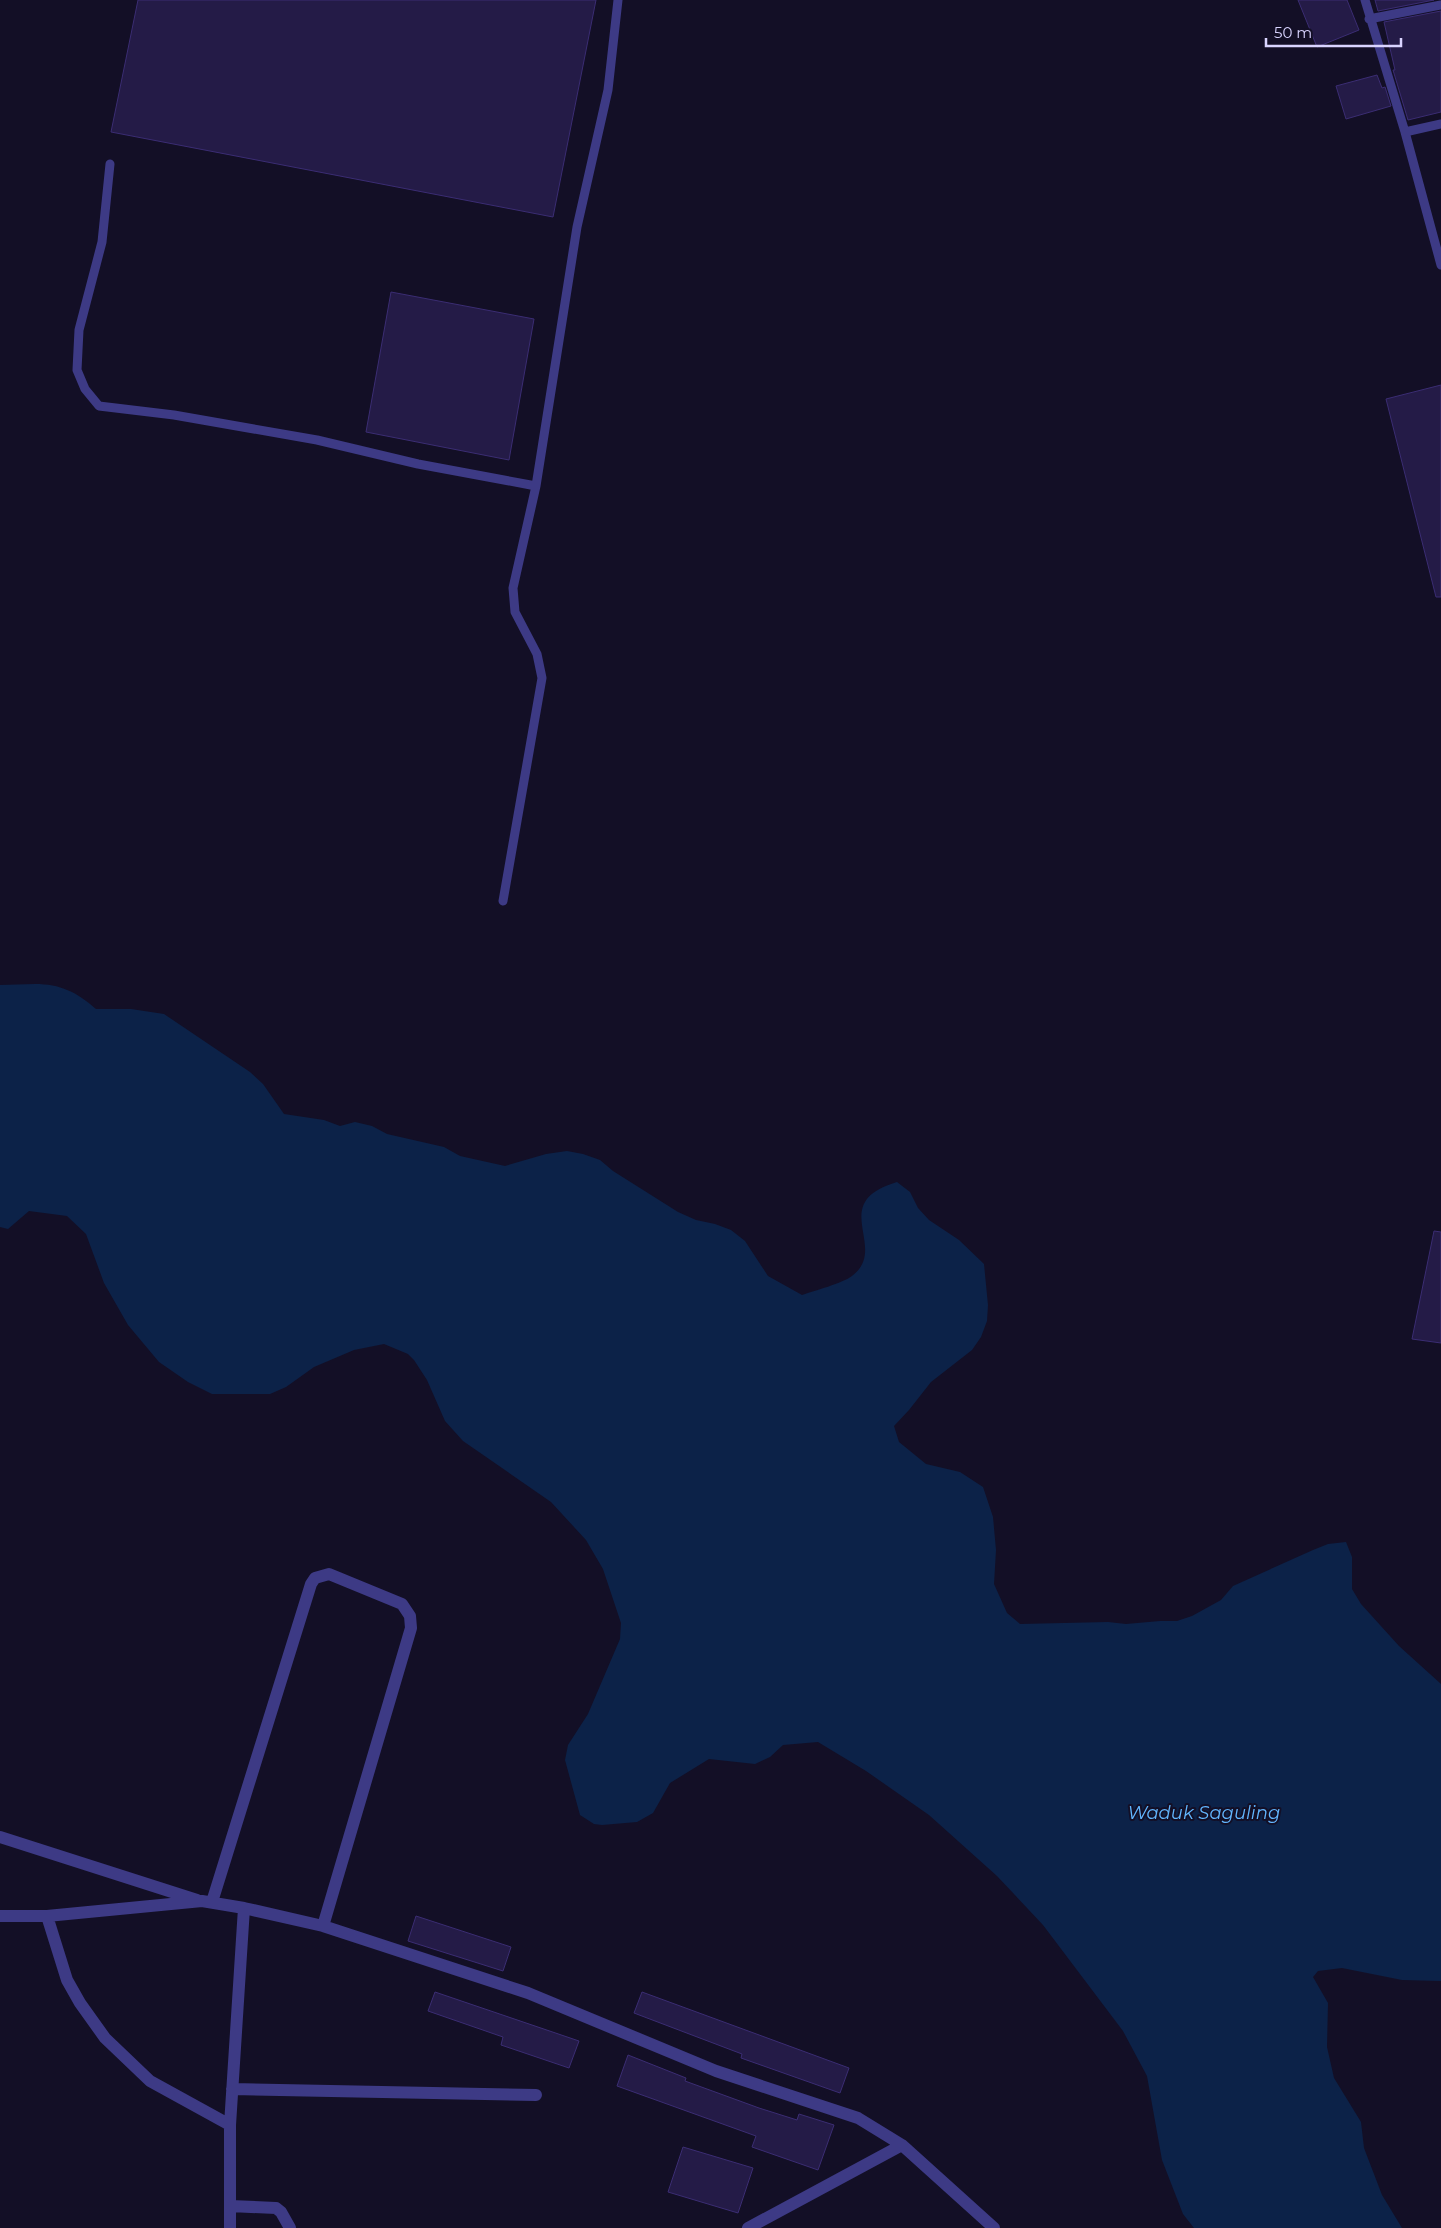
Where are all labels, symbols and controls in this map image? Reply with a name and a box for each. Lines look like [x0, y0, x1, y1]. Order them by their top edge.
scale bar [1266, 15, 1401, 47]
text: 50 m [1274, 23, 1312, 42]
water label: Waduk Saguling [1128, 1802, 1280, 1824]

